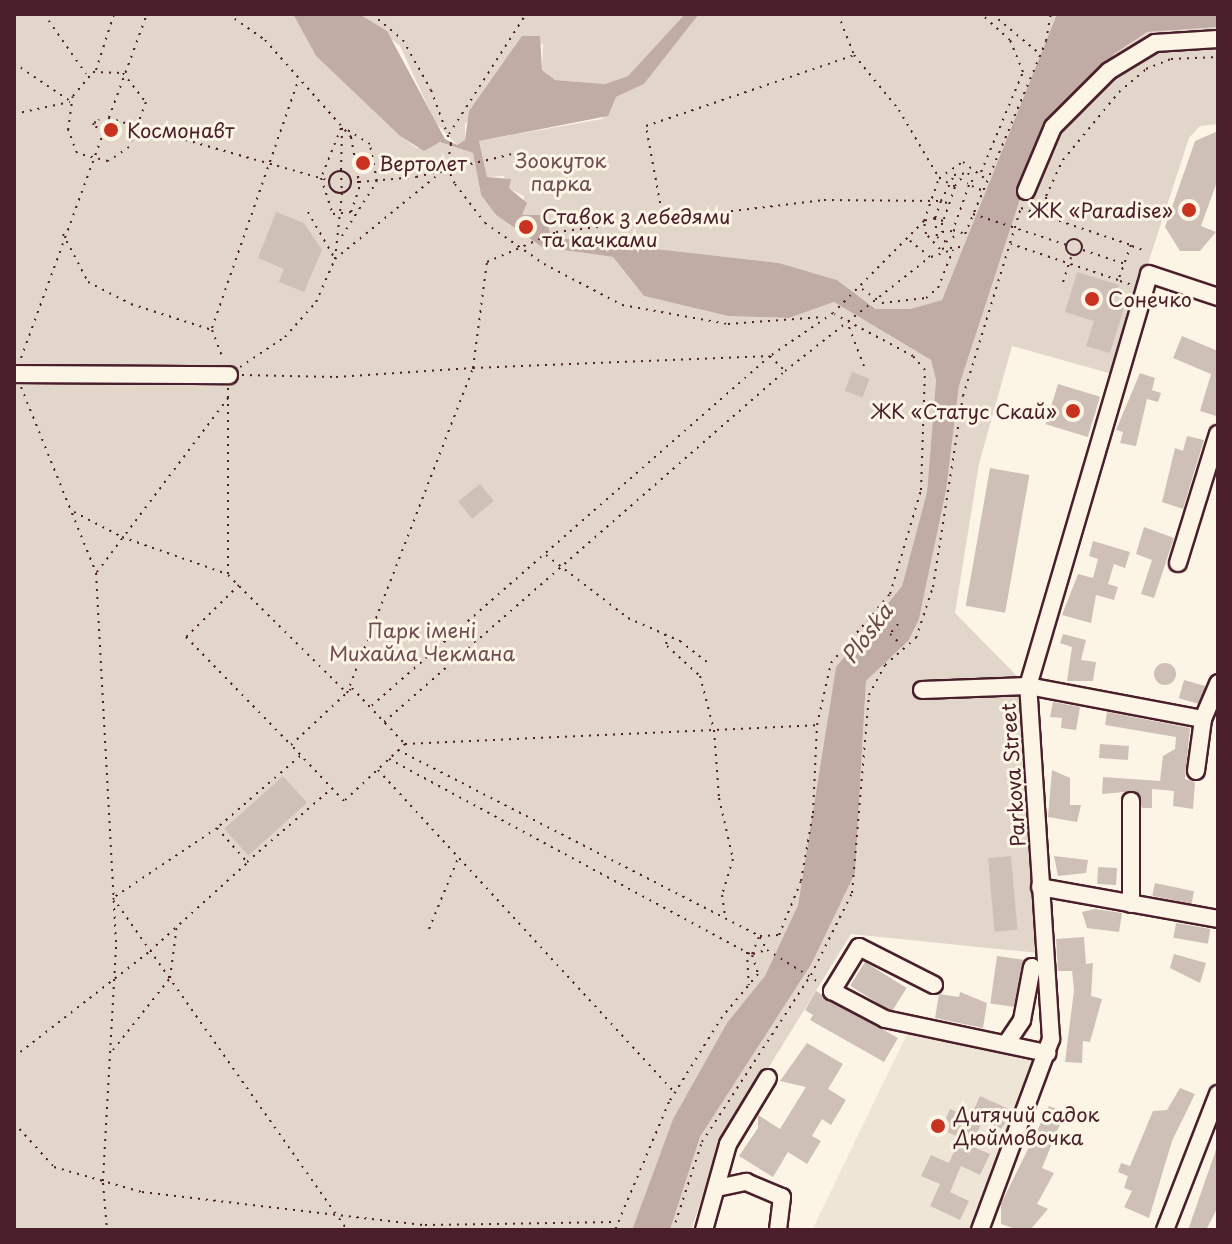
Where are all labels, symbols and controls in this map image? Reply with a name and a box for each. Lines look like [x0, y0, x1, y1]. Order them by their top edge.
place label: Космонавт [127, 118, 234, 142]
marker: Космонавт [102, 121, 120, 139]
park label: Зоокуток парка [516, 149, 606, 196]
place label: Вертолет [379, 151, 467, 175]
marker: Вертолет [354, 154, 372, 172]
place label: ЖК «Paradise» [1028, 198, 1173, 222]
marker: ЖК «Paradise» [1180, 201, 1198, 219]
place label: Ставок з лебедями та качками [542, 204, 731, 251]
marker: Ставок з лебедями та качками [517, 218, 535, 236]
place label: Cонечко [1108, 287, 1192, 311]
marker: Cонечко [1083, 290, 1101, 308]
place label: ЖК «Статус Скай» [870, 399, 1057, 423]
marker: ЖК «Статус Скай» [1064, 402, 1082, 420]
water label: Ploska [835, 598, 897, 668]
park label: Парк імені Михайла Чекмана [329, 619, 515, 666]
street label: Parkova Street [996, 702, 1030, 848]
place label: Дитячий садок Дюймовочка [954, 1102, 1100, 1149]
marker: Дитячий садок Дюймовочка [929, 1117, 947, 1135]

